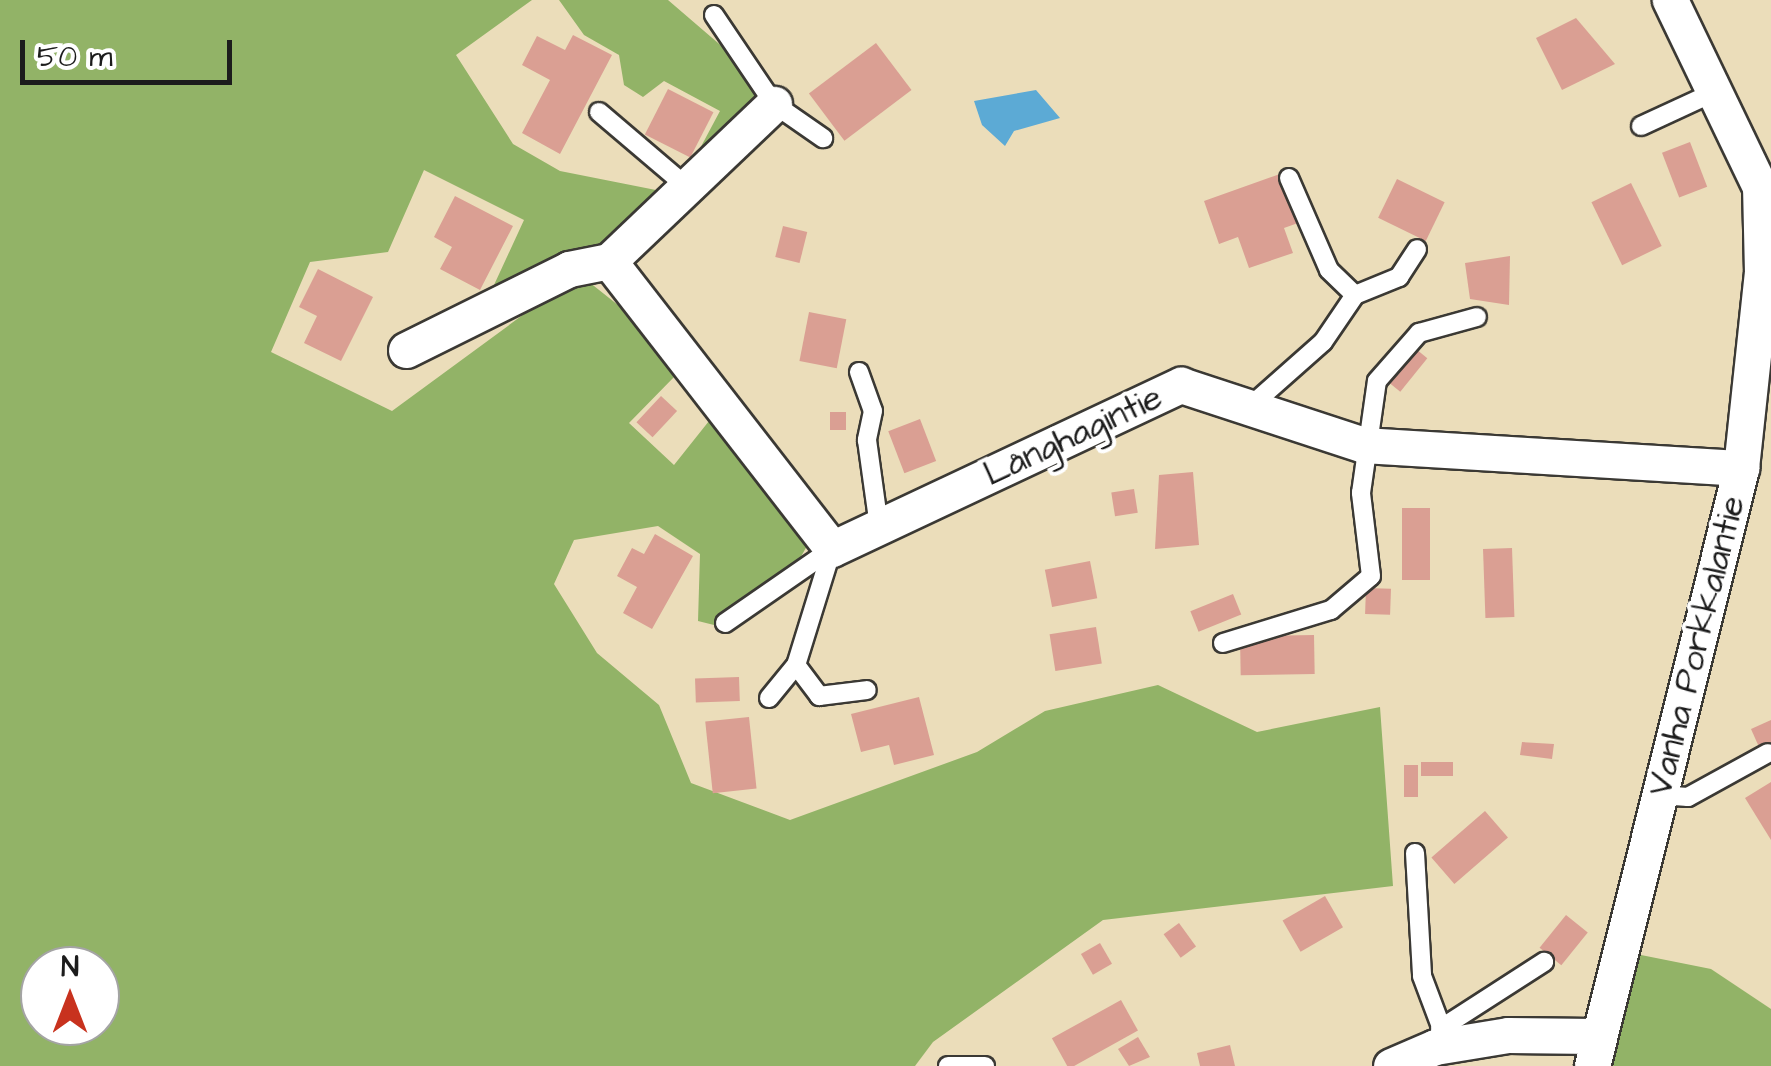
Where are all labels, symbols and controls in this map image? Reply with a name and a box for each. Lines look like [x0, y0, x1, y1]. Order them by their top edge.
scale bar [25, 20, 238, 82]
text: 50 m [37, 36, 113, 78]
street label: Långhagintie [977, 376, 1169, 496]
street label: Vanha Porkkalantie [1639, 492, 1755, 800]
north arrow [20, 946, 120, 1046]
text: N [61, 948, 79, 987]

